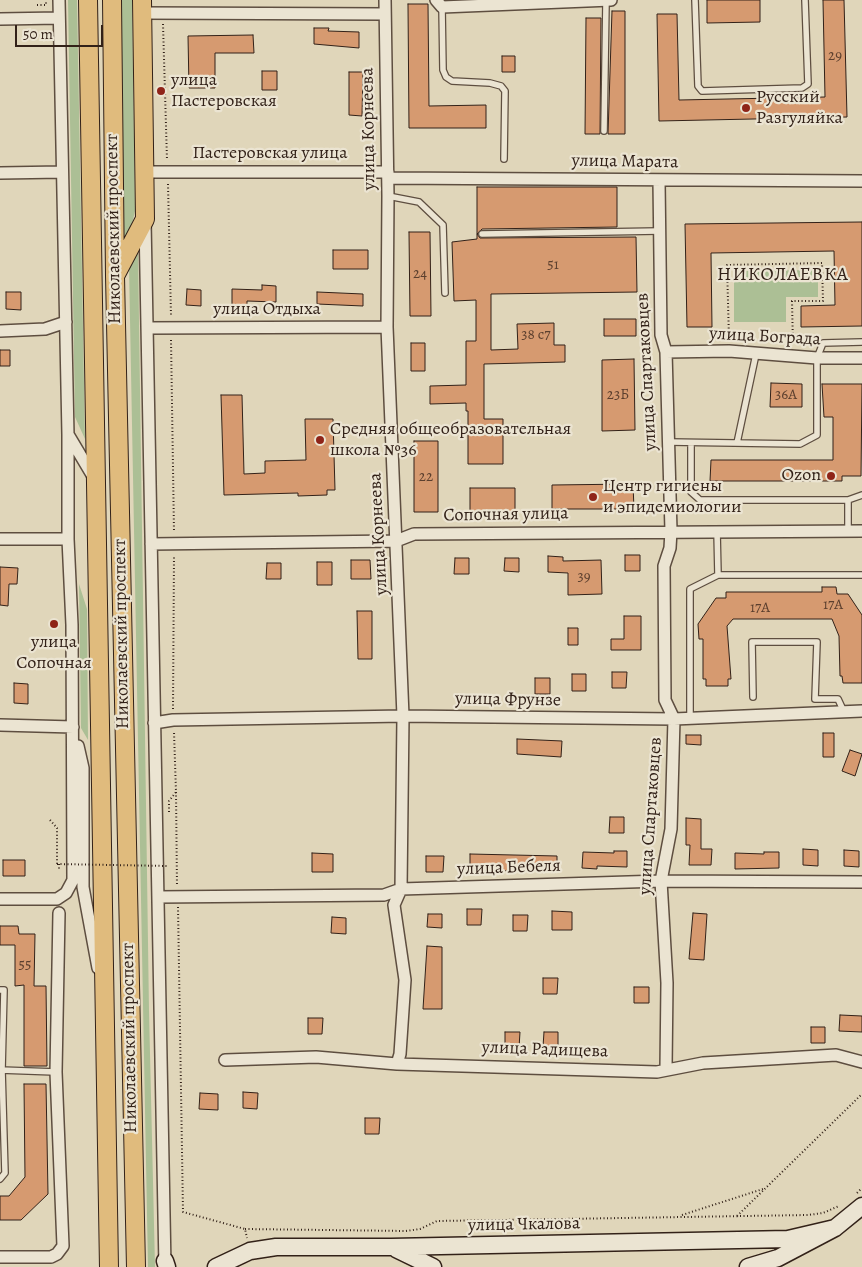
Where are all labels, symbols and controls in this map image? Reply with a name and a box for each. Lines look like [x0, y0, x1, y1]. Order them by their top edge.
scale bar [18, 15, 105, 47]
text: 50 m [23, 24, 53, 44]
house number: 29 [828, 47, 842, 65]
street label: улица Корнеева [357, 67, 381, 191]
place label: улица Пастеровская [171, 70, 277, 112]
marker: улица Пастеровская [155, 85, 167, 97]
place label: Русский Разгуляйка [756, 87, 843, 130]
marker: Русский Разгуляйка [740, 102, 752, 114]
street label: Николаевский проспект [102, 134, 126, 324]
street label: Пастеровская улица [192, 143, 348, 165]
street label: улица Марата [571, 150, 679, 174]
house number: 51 [547, 256, 559, 274]
district label: НИКОЛАЕВКА [716, 264, 850, 286]
house number: 24 [413, 265, 427, 283]
street label: улица Спартаковцев [632, 292, 662, 452]
street label: улица Отдыха [213, 299, 321, 321]
street label: улица Бограда [709, 323, 821, 351]
house number: 38 с7 [521, 326, 551, 344]
house number: 23Б [607, 386, 629, 404]
house number: 36А [775, 386, 797, 404]
place label: Средняя общеобразовательная школа №36 [330, 419, 571, 462]
marker: Средняя общеобразовательная школа №36 [314, 434, 326, 446]
place label: Ozon [781, 465, 821, 487]
house number: 22 [419, 468, 433, 486]
marker: Ozon [825, 470, 837, 482]
street label: улица Корнеева [365, 472, 393, 596]
place label: Центр гигиены и эпидемиологии [603, 476, 742, 518]
marker: Центр гигиены и эпидемиологии [587, 491, 599, 503]
street label: Сопочная улица [443, 503, 569, 527]
street label: Николаевский проспект [110, 539, 134, 729]
house number: 39 [577, 568, 591, 586]
house number: 17А [823, 596, 843, 614]
house number: 17А [750, 599, 770, 617]
marker: улица Сопочная [48, 618, 60, 630]
place label: улица Сопочная [16, 632, 92, 674]
street label: улица Фрунзе [455, 688, 561, 712]
street label: улица Спартаковцев [635, 736, 667, 896]
street label: улица Бебеля [457, 855, 561, 881]
street label: Николаевский проспект [118, 943, 142, 1133]
house number: 55 [19, 956, 31, 974]
street label: улица Радищева [481, 1037, 609, 1063]
street label: улица Чкалова [468, 1213, 580, 1237]

